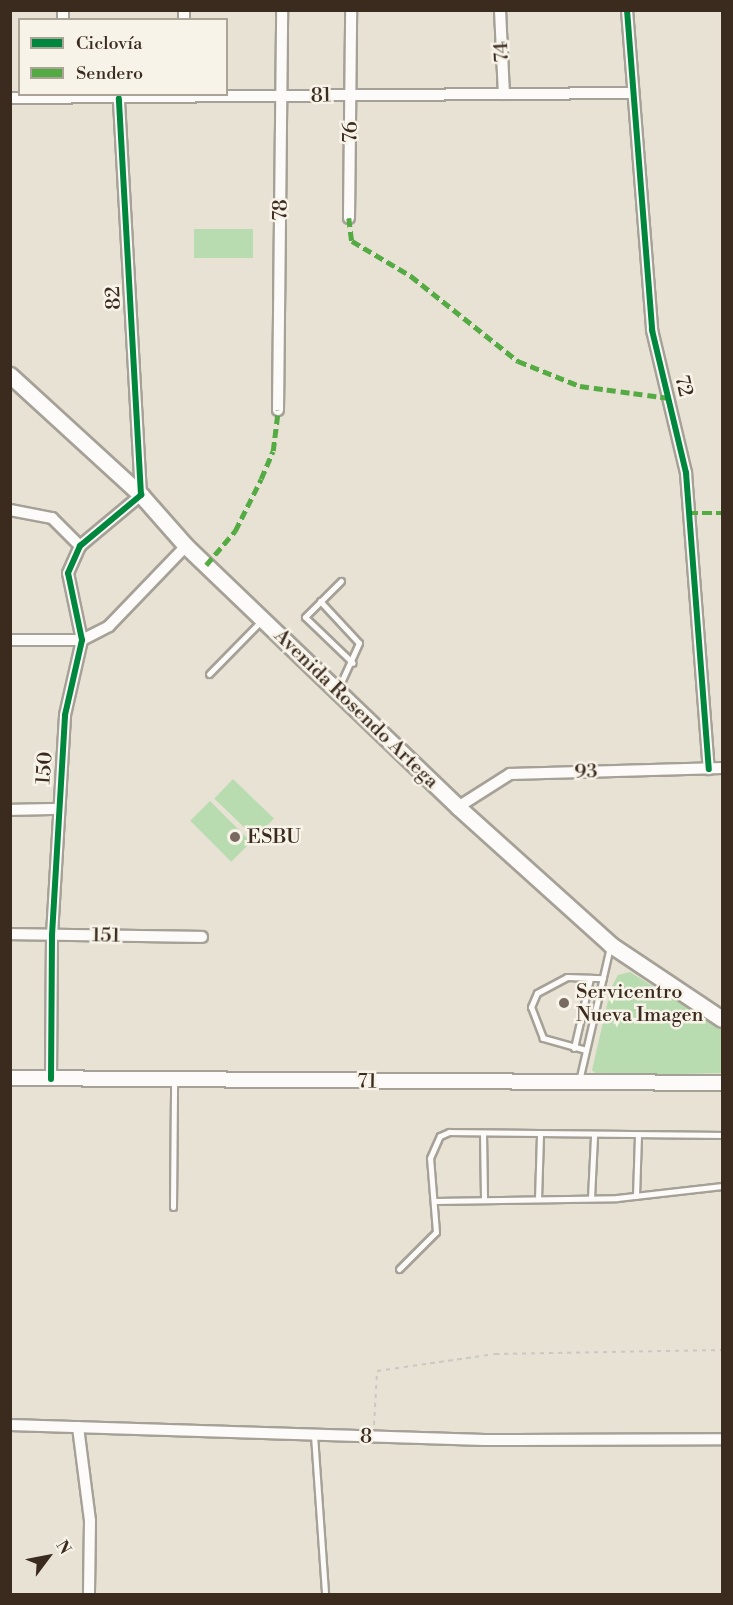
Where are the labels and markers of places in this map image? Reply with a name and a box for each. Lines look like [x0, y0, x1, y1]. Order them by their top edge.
place label: ESBU [247, 825, 301, 849]
marker: ESBU [228, 830, 242, 844]
place label: Servicentro Nueva Imagen [576, 980, 704, 1027]
marker: Servicentro Nueva Imagen [557, 996, 571, 1010]

